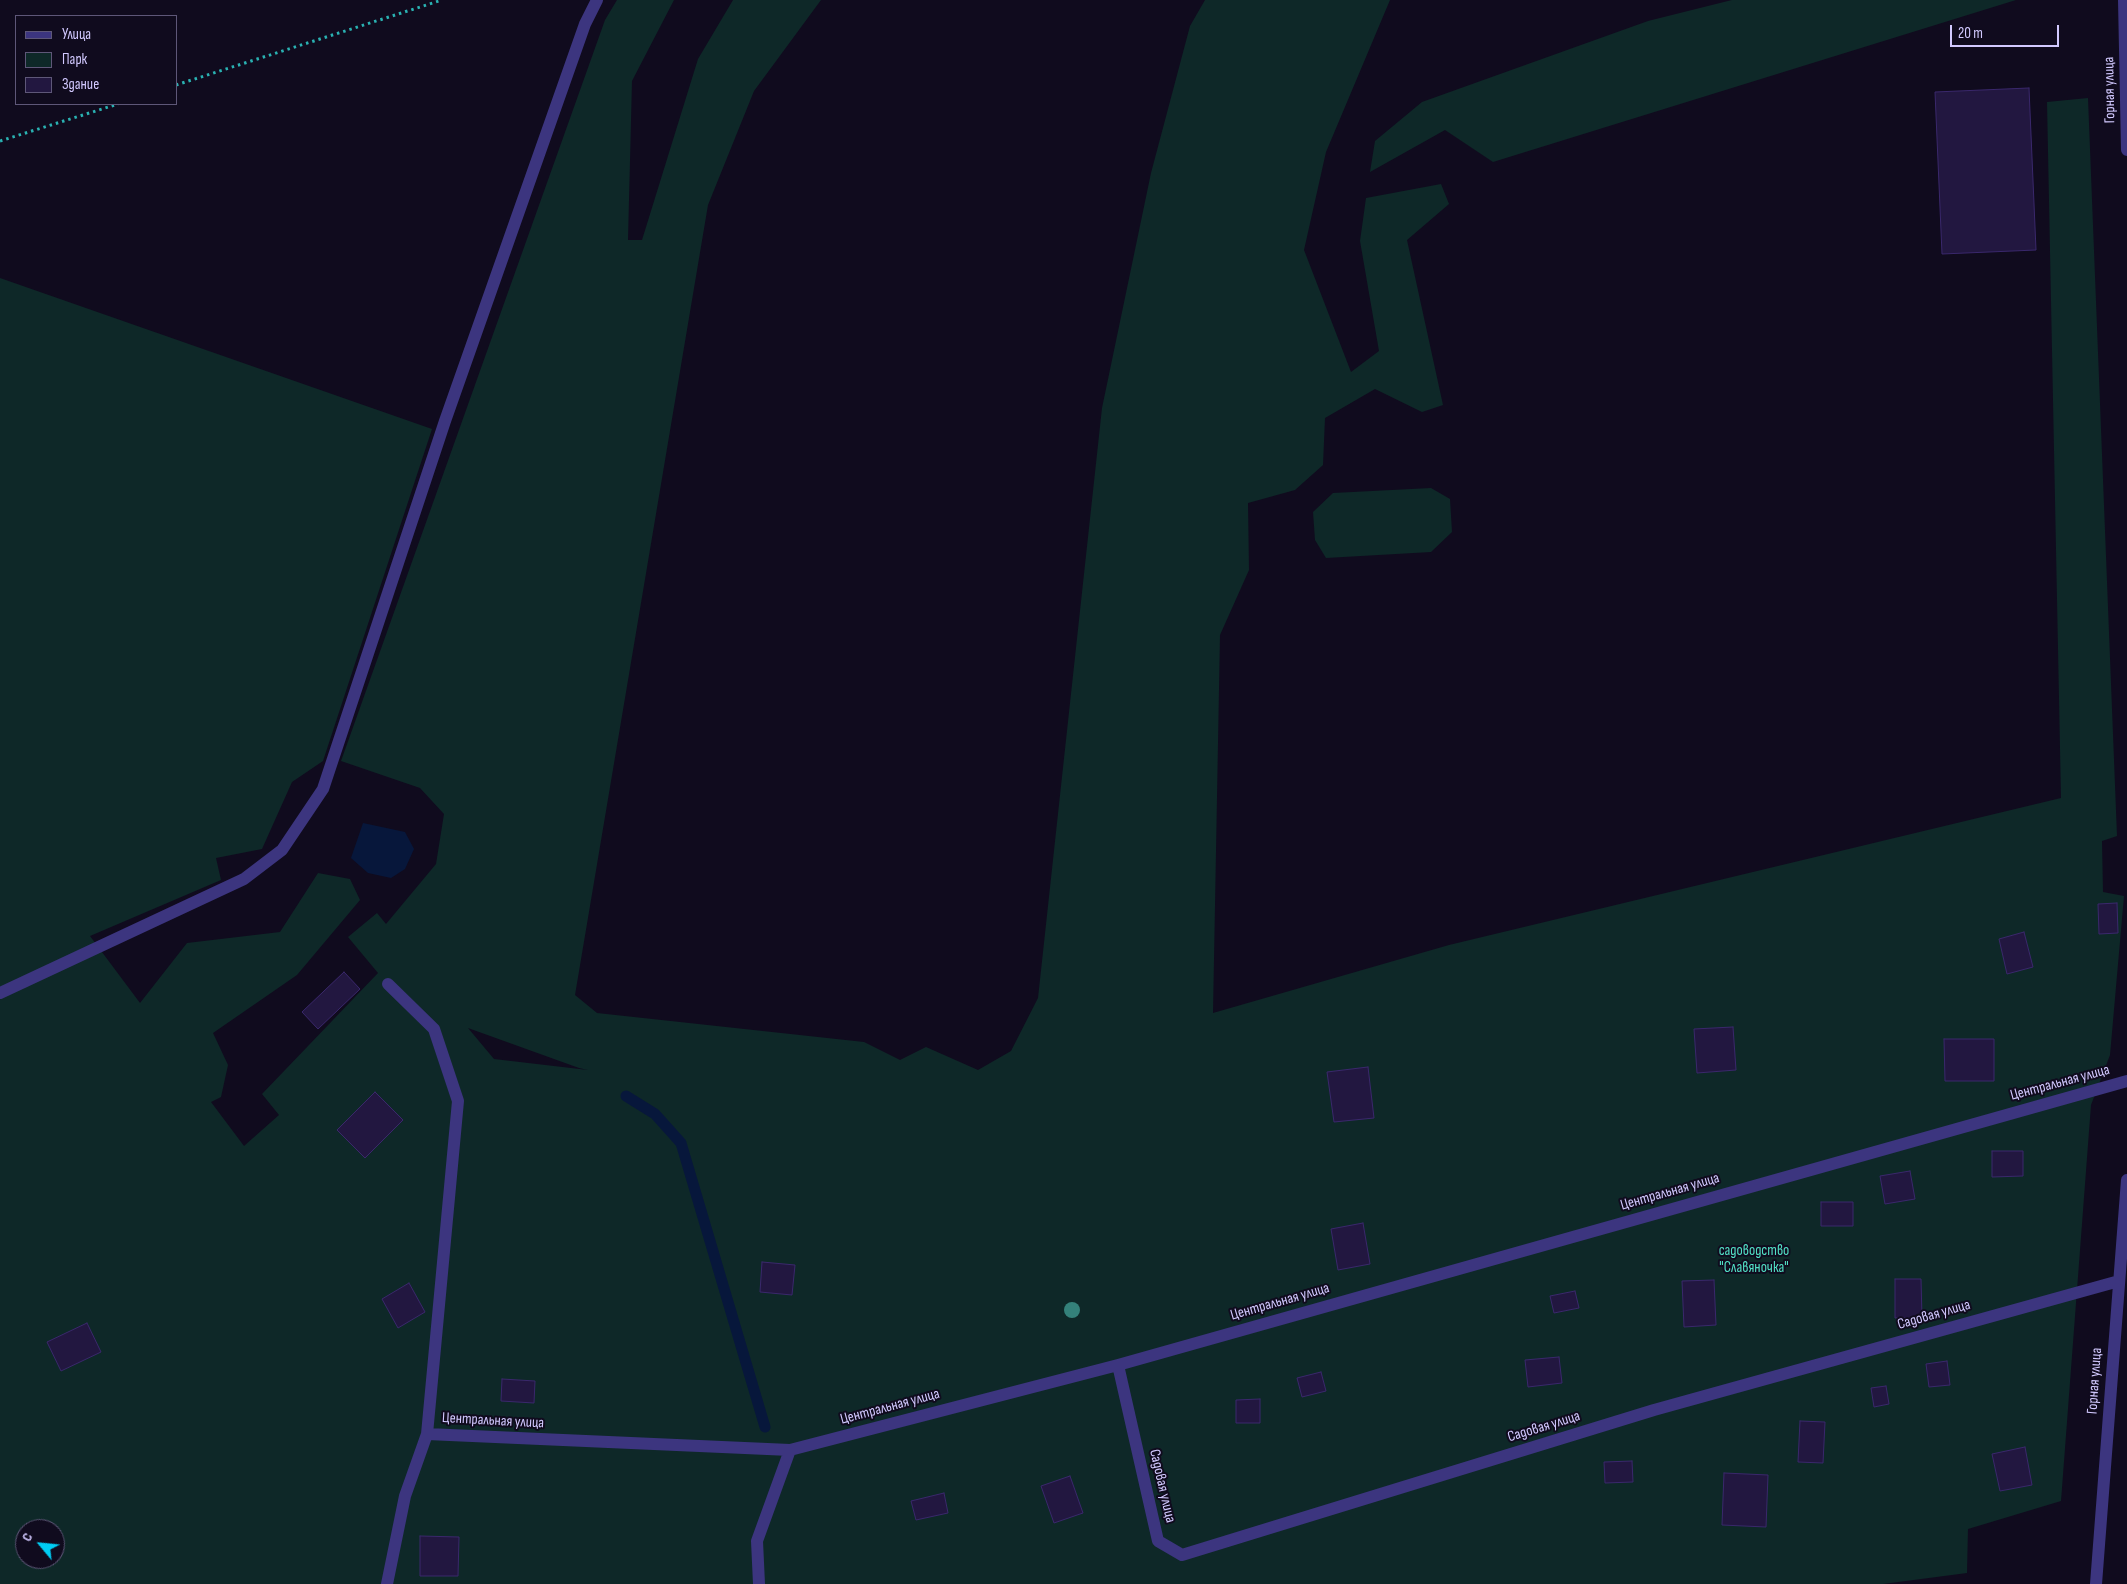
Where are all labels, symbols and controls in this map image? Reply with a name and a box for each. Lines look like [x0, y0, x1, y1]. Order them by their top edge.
legend [15, 15, 178, 105]
scale bar [1952, 15, 2061, 47]
text: 20 m [1958, 24, 1983, 43]
text: Улица [62, 25, 91, 44]
text: Парк [62, 50, 87, 69]
street label: Горная улица [2100, 57, 2120, 123]
text: Здание [62, 75, 99, 94]
street label: Центральная улица [2008, 1061, 2112, 1105]
street label: Центральная улица [1618, 1169, 1722, 1215]
park label: садоводство "Славяночка" [1719, 1242, 1789, 1277]
street label: Центральная улица [1228, 1279, 1332, 1325]
street label: Садовая улица [1896, 1296, 1972, 1334]
street label: Горная улица [2084, 1347, 2106, 1415]
street label: Центральная улица [838, 1385, 942, 1429]
street label: Садовая улица [1506, 1407, 1582, 1447]
street label: Центральная улица [442, 1409, 544, 1433]
street label: Садовая улица [1145, 1448, 1179, 1524]
north arrow [15, 1519, 65, 1569]
text: С [18, 1530, 36, 1544]

